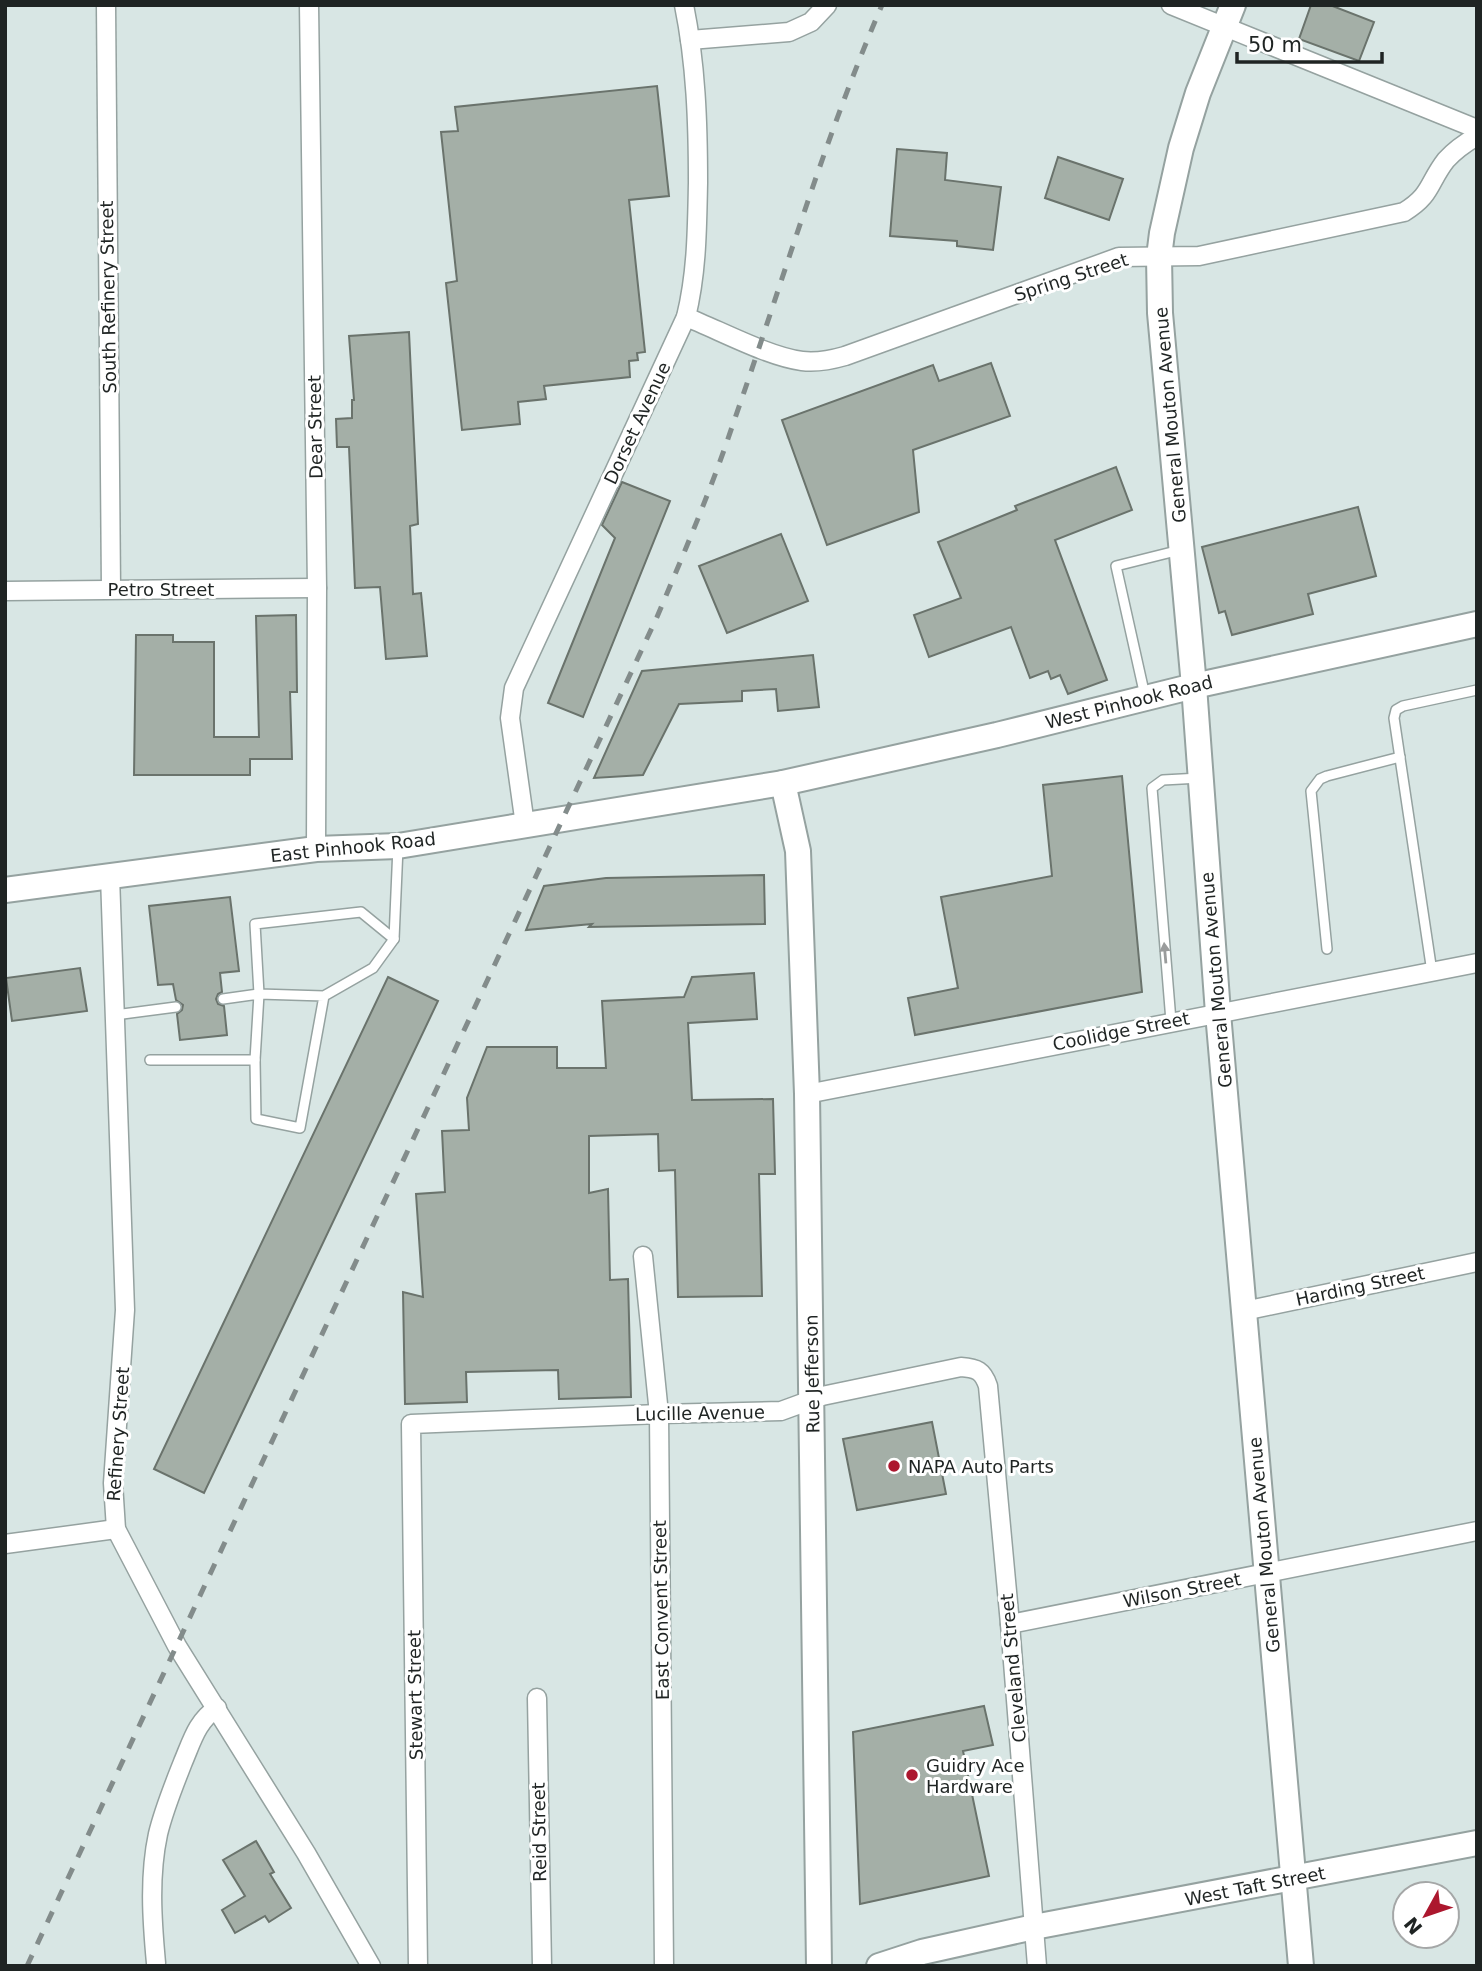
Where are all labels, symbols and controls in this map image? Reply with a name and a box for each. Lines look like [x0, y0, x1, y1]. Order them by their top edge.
scale bar [1237, 21, 1382, 65]
text: 50 m [1248, 33, 1302, 57]
street label: South Refinery Street [96, 200, 120, 394]
street label: Spring Street [1011, 249, 1131, 305]
street label: General Mouton Avenue [1150, 306, 1190, 524]
street label: Dorset Avenue [600, 359, 674, 487]
street label: Dear Street [304, 375, 326, 479]
street label: Petro Street [108, 579, 214, 600]
street label: West Pinhook Road [1043, 671, 1215, 733]
street label: East Pinhook Road [269, 828, 437, 866]
street label: General Mouton Avenue [1196, 871, 1236, 1089]
one-way arrow [1159, 942, 1170, 964]
street label: Coolidge Street [1051, 1007, 1191, 1055]
street label: Harding Street [1294, 1262, 1426, 1310]
street label: Rue Jefferson [800, 1314, 824, 1434]
street label: Refinery Street [103, 1366, 133, 1502]
street label: Lucille Avenue [635, 1401, 765, 1425]
street label: General Mouton Avenue [1244, 1436, 1284, 1654]
place label: NAPA Auto Parts [908, 1456, 1054, 1477]
marker: NAPA Auto Parts [886, 1458, 902, 1474]
street label: East Convent Street [649, 1520, 673, 1700]
street label: Wilson Street [1121, 1568, 1243, 1612]
street label: Cleveland Street [996, 1593, 1030, 1743]
street label: Stewart Street [403, 1630, 427, 1760]
place label: Guidry Ace Hardware [926, 1755, 1025, 1797]
marker: Guidry Ace Hardware [904, 1767, 920, 1783]
street label: Reid Street [528, 1782, 550, 1882]
street label: West Taft Street [1183, 1862, 1327, 1910]
north arrow [1391, 1880, 1461, 1950]
text: N [1399, 1913, 1427, 1939]

